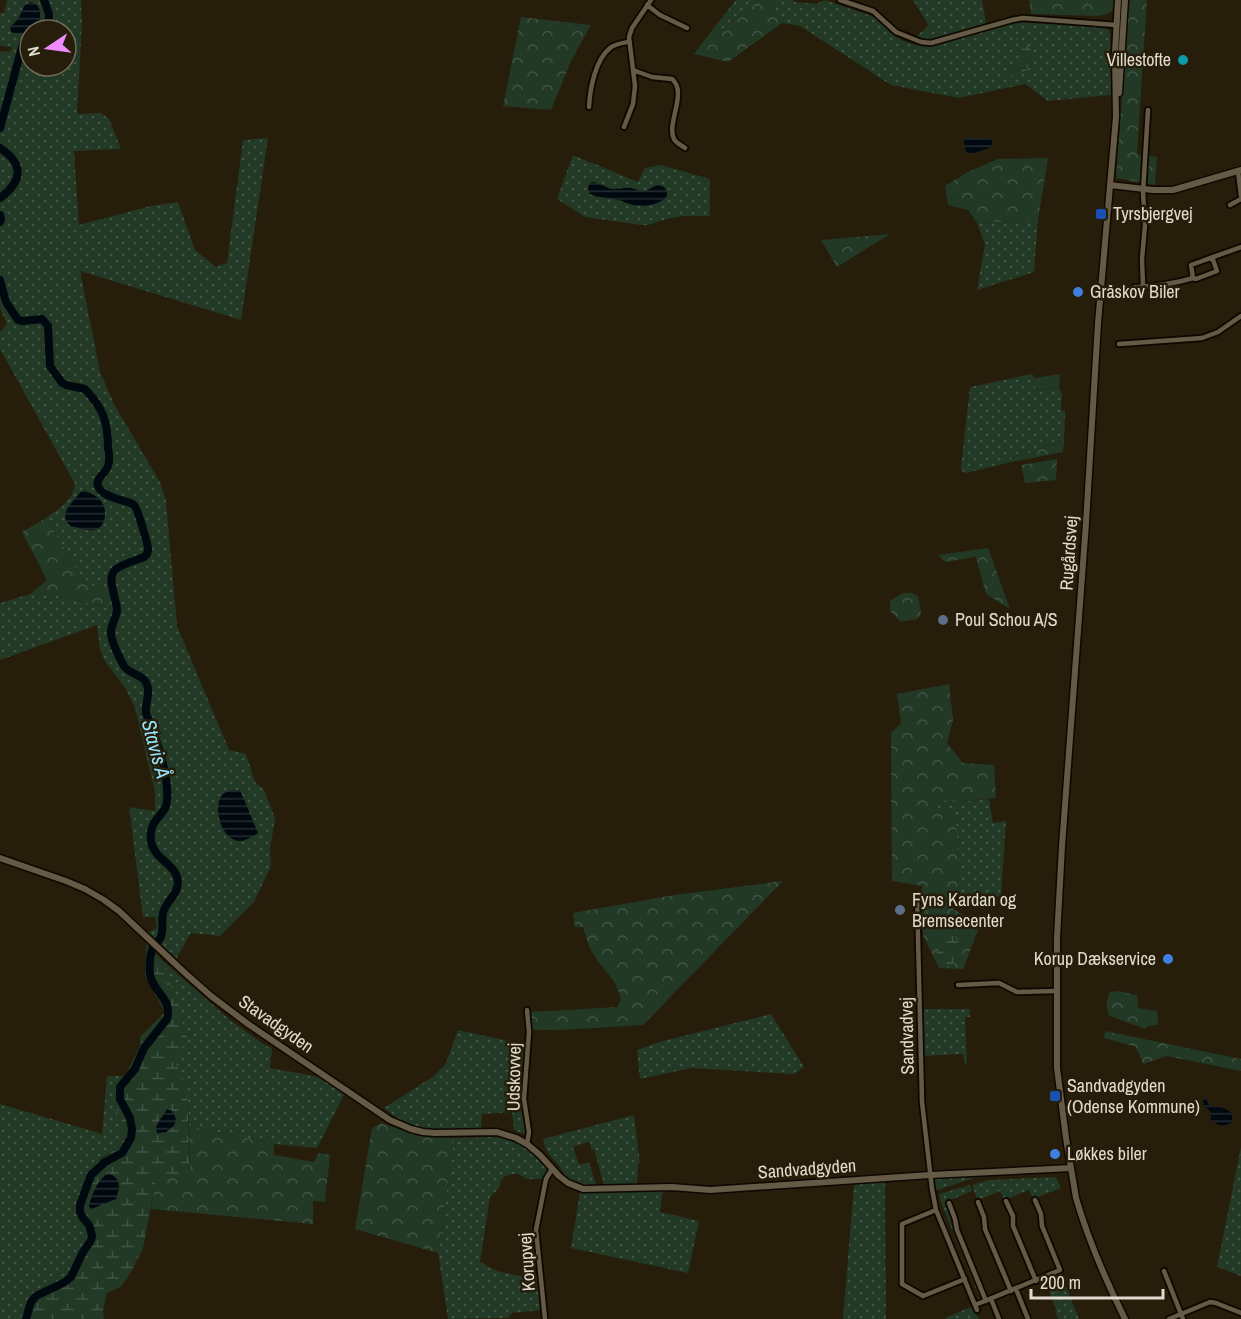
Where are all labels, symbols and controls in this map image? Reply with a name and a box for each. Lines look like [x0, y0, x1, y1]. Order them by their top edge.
north arrow [18, 18, 78, 78]
text: N [22, 44, 45, 58]
place label: Villestofte [1106, 47, 1171, 72]
marker: Villestofte [1176, 53, 1190, 67]
place label: Tyrsbjergvej [1113, 201, 1193, 226]
marker: Tyrsbjergvej [1094, 207, 1108, 221]
place label: Gråskov Biler [1090, 279, 1179, 304]
marker: Gråskov Biler [1071, 285, 1085, 299]
street label: Rugårdsvej [1053, 515, 1084, 591]
place label: Poul Schou A/S [955, 607, 1058, 632]
marker: Poul Schou A/S [936, 613, 950, 627]
water label: Stavis Å [136, 716, 177, 781]
place label: Fyns Kardan og Bremsecenter [912, 887, 1017, 933]
marker: Fyns Kardan og Bremsecenter [893, 903, 907, 917]
place label: Korup Dækservice [1034, 946, 1156, 971]
marker: Korup Dækservice [1161, 952, 1175, 966]
street label: Stavadgyden [234, 989, 319, 1059]
street label: Sandvadvej [893, 997, 920, 1075]
street label: Udskovvej [500, 1043, 527, 1111]
place label: Sandvadgyden (Odense Kommune) [1067, 1073, 1200, 1119]
marker: Sandvadgyden (Odense Kommune) [1048, 1089, 1062, 1103]
place label: Løkkes biler [1067, 1141, 1147, 1166]
marker: Løkkes biler [1048, 1147, 1062, 1161]
street label: Sandvadgyden [757, 1153, 857, 1184]
street label: Korupvej [512, 1232, 541, 1292]
scale bar [1031, 1262, 1163, 1300]
text: 200 m [1040, 1270, 1081, 1295]

